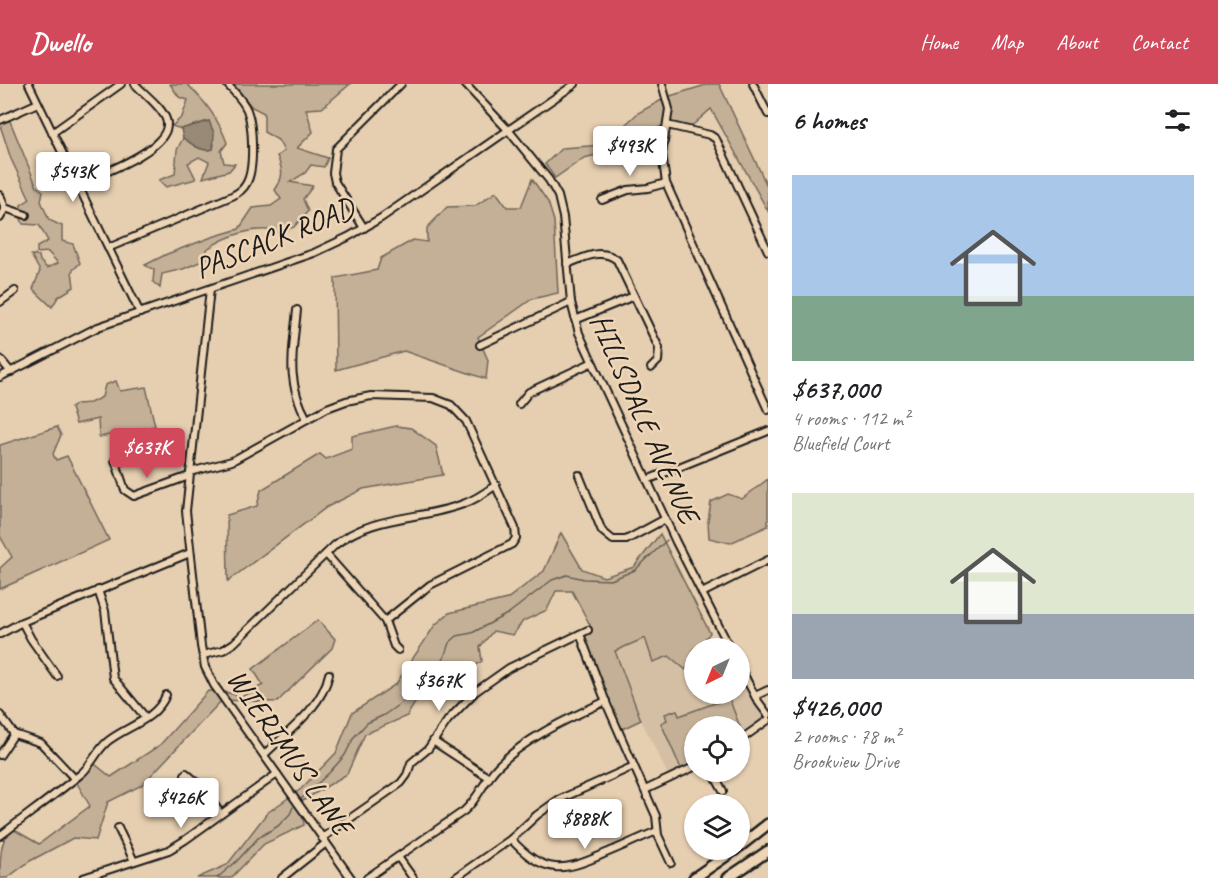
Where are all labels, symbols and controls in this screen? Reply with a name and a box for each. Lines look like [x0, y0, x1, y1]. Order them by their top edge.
text: Dwello [30, 25, 91, 60]
text: Home [920, 29, 958, 55]
text: Map [991, 29, 1023, 55]
text: About [1056, 29, 1098, 55]
text: Contact [1131, 29, 1188, 55]
text: 6 homes [792, 104, 866, 137]
icon: filters [1161, 104, 1194, 137]
pin: $493K [588, 126, 672, 177]
text: $493K [607, 133, 653, 158]
pin: $543K [31, 152, 115, 203]
text: $543K [50, 159, 96, 184]
street label: PASCACK ROAD [189, 188, 362, 287]
icon: home [939, 214, 1047, 322]
street label: HILLSDALE AVENUE [582, 307, 710, 532]
text: $637,000 [792, 373, 880, 406]
text: 4 rooms · 112 m² [792, 406, 909, 431]
pin: $637K [105, 428, 189, 479]
text: Bluefield Court [792, 431, 889, 456]
text: $637K [124, 435, 170, 460]
icon: home [939, 532, 1047, 640]
north arrow [684, 638, 750, 704]
map controls [684, 638, 750, 860]
street label: WIERIMUS LANE [219, 661, 363, 846]
pin: $367K [397, 661, 481, 712]
text: $367K [416, 668, 462, 693]
text: $426,000 [792, 691, 880, 724]
button: locate [684, 716, 750, 782]
text: 2 rooms · 78 m² [792, 724, 900, 749]
text: Brookview Drive [792, 749, 899, 774]
pin: $426K [139, 778, 223, 829]
text: $426K [158, 785, 204, 810]
button: layers [684, 794, 750, 860]
pin: $888K [543, 799, 627, 850]
text: $888K [562, 806, 608, 831]

